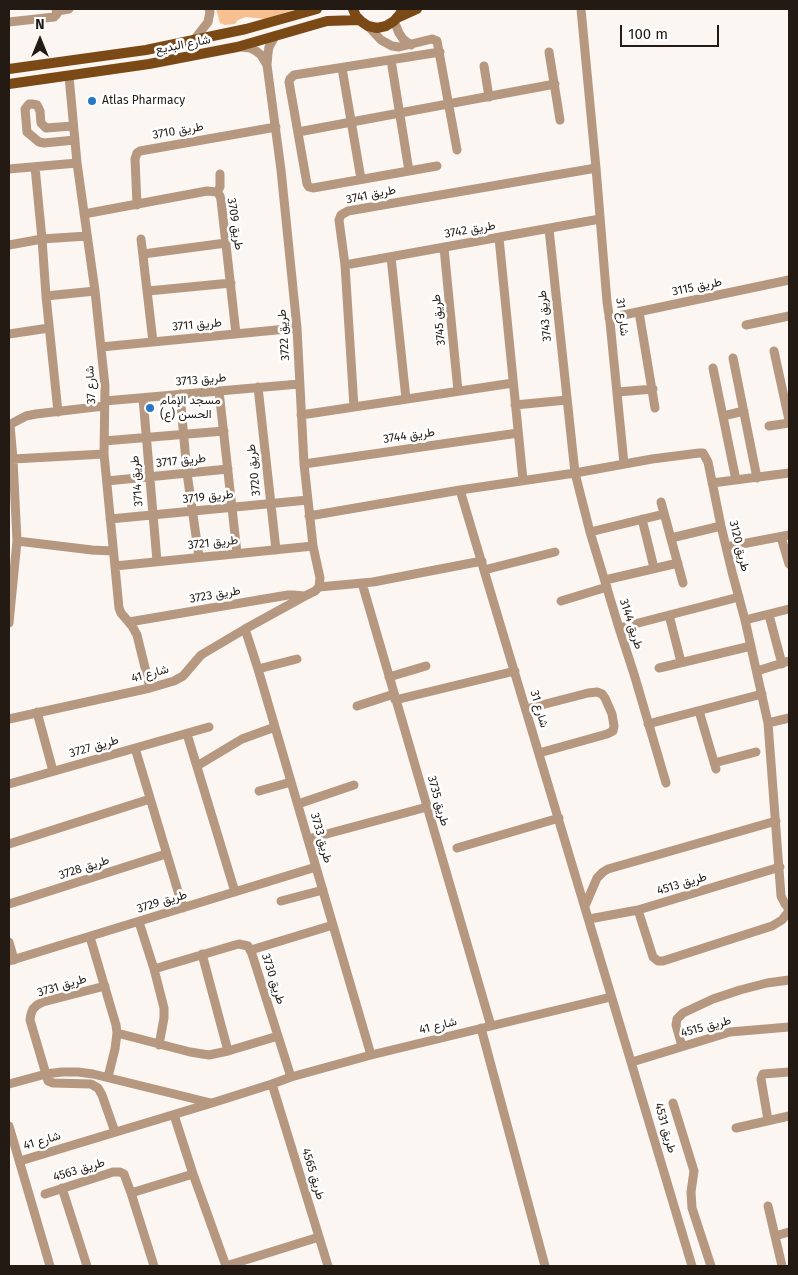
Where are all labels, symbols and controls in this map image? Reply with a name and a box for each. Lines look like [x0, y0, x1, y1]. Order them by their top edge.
north arrow [15, 15, 65, 65]
scale bar [623, 15, 722, 47]
text: N [35, 16, 45, 33]
text: 100 m [628, 25, 668, 43]
street label: شارع البديع [154, 33, 212, 57]
place label: Atlas Pharmacy [102, 94, 185, 108]
marker: Atlas Pharmacy [86, 95, 98, 107]
street label: طريق 3710 [151, 119, 205, 143]
street label: طريق 3741 [345, 183, 397, 207]
street label: طريق 3709 [224, 197, 246, 251]
street label: طريق 3742 [443, 218, 497, 242]
street label: طريق 3115 [671, 275, 723, 299]
street label: طريق 3743 [535, 290, 555, 342]
street label: طريق 3745 [429, 294, 449, 346]
street label: شارع 31 [613, 297, 631, 337]
street label: طريق 3722 [275, 309, 293, 361]
street label: طريق 3711 [172, 316, 222, 334]
street label: شارع 37 [83, 365, 99, 405]
street label: طريق 3713 [175, 371, 227, 389]
place label: مسجد الإمام الحسن (ع) [160, 394, 221, 422]
marker: مسجد الإمام الحسن (ع) [144, 402, 156, 414]
street label: طريق 3744 [382, 425, 436, 447]
street label: طريق 3720 [244, 443, 264, 497]
street label: طريق 3717 [155, 451, 207, 471]
street label: طريق 3714 [128, 455, 146, 507]
street label: طريق 3719 [182, 487, 234, 507]
street label: طريق 3120 [726, 519, 752, 573]
street label: طريق 3721 [187, 533, 239, 553]
street label: طريق 3723 [188, 583, 242, 607]
street label: طريق 3144 [616, 597, 646, 651]
street label: شارع 41 [130, 662, 170, 686]
street label: شارع 31 [527, 689, 551, 729]
street label: طريق 3727 [68, 733, 120, 761]
street label: طريق 3735 [424, 774, 452, 828]
street label: طريق 3733 [307, 811, 335, 865]
street label: طريق 3728 [57, 853, 111, 883]
street label: طريق 4513 [655, 870, 709, 898]
street label: طريق 3729 [135, 888, 189, 916]
street label: طريق 3730 [258, 952, 288, 1006]
street label: طريق 3731 [36, 972, 88, 1000]
street label: طريق 4515 [679, 1013, 733, 1041]
street label: شارع 41 [418, 1014, 458, 1038]
street label: طريق 4531 [651, 1101, 679, 1155]
street label: شارع 41 [22, 1129, 62, 1153]
street label: طريق 4565 [298, 1146, 328, 1202]
street label: طريق 4563 [51, 1155, 107, 1185]

